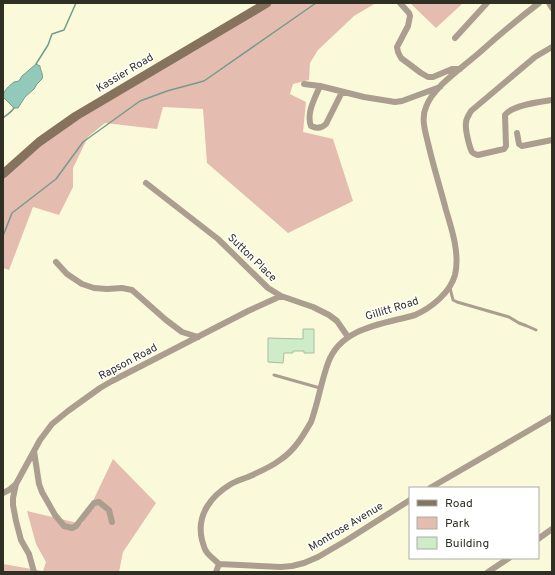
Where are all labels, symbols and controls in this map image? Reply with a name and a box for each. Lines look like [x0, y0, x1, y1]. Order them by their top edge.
street label: Kassier Road [94, 50, 156, 96]
street label: Sutton Place [224, 231, 280, 285]
street label: Gillitt Road [364, 294, 420, 324]
street label: Rapson Road [96, 341, 160, 383]
legend [409, 487, 539, 559]
text: Road [445, 496, 473, 512]
street label: Montrose Avenue [306, 499, 386, 555]
text: Park [445, 516, 470, 532]
text: Building [445, 536, 489, 552]

